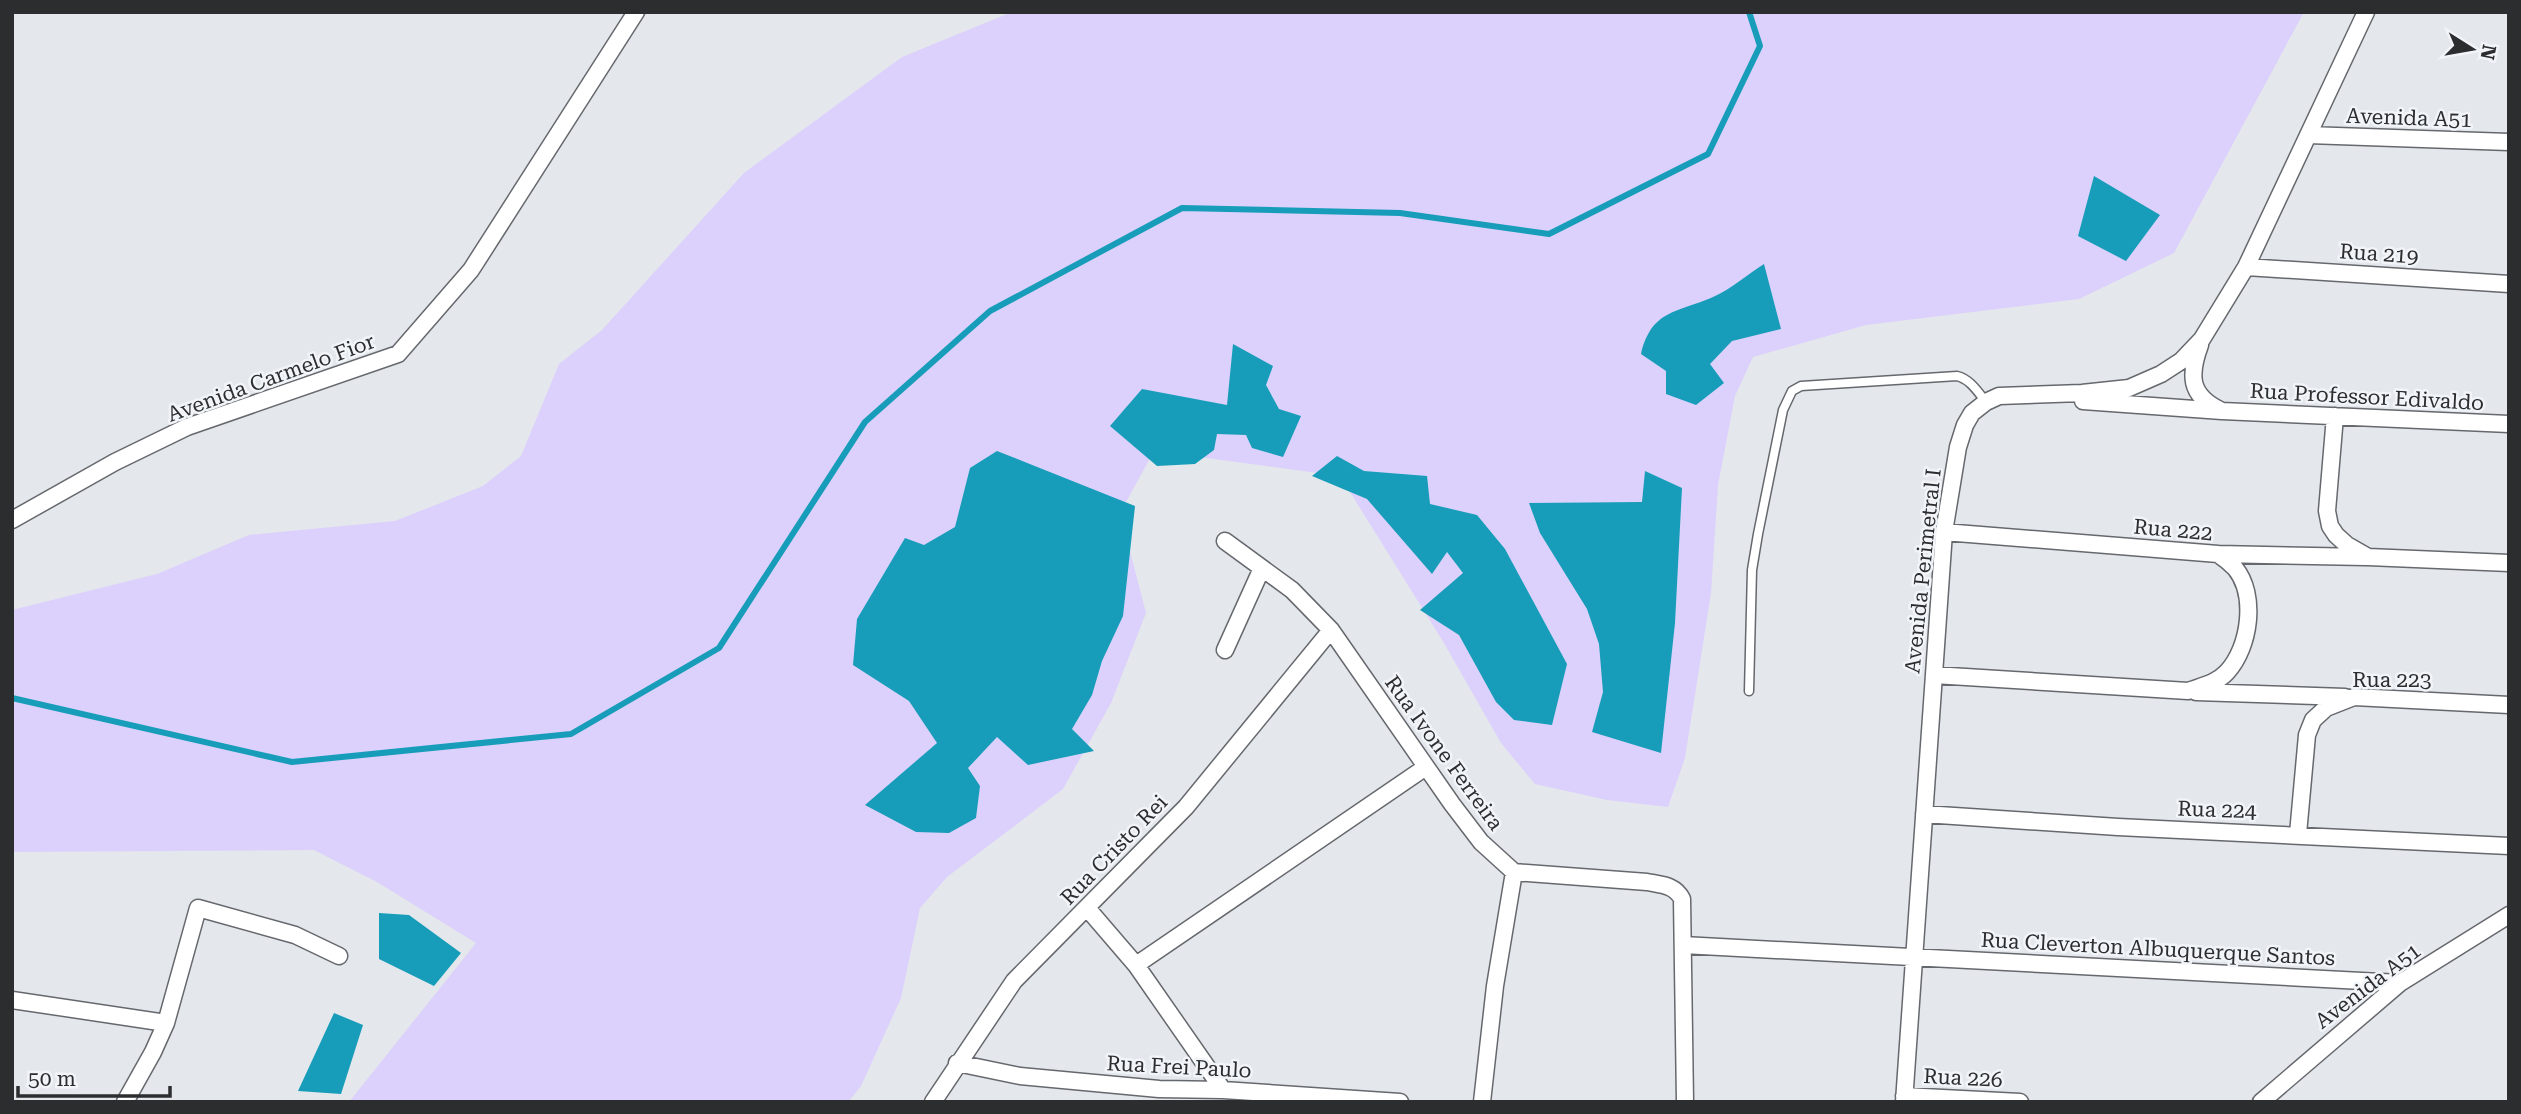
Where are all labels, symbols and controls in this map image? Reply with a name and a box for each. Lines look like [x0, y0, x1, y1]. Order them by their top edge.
north arrow [2437, 14, 2507, 84]
text: N [2475, 43, 2501, 62]
street label: Avenida A51 [2346, 104, 2472, 132]
street label: Rua 219 [2339, 239, 2419, 269]
street label: Avenida Carmelo Fior [164, 329, 378, 427]
street label: Rua Professor Edivaldo [2249, 379, 2485, 415]
street label: Avenida Perimetral I [1900, 467, 1946, 675]
street label: Rua 222 [2132, 515, 2214, 545]
street label: Rua 223 [2352, 668, 2432, 692]
street label: Rua Ivone Ferreira [1380, 671, 1508, 835]
street label: Rua Cristo Rei [1056, 790, 1172, 910]
street label: Rua 224 [2177, 797, 2257, 823]
street label: Rua Cleverton Albuquerque Santos [1980, 928, 2336, 970]
street label: Avenida A51 [2310, 939, 2426, 1033]
street label: Rua Frei Paulo [1106, 1051, 1252, 1083]
scale bar [18, 1054, 170, 1098]
street label: Rua 226 [1923, 1064, 2003, 1092]
text: 50 m [28, 1067, 76, 1091]

